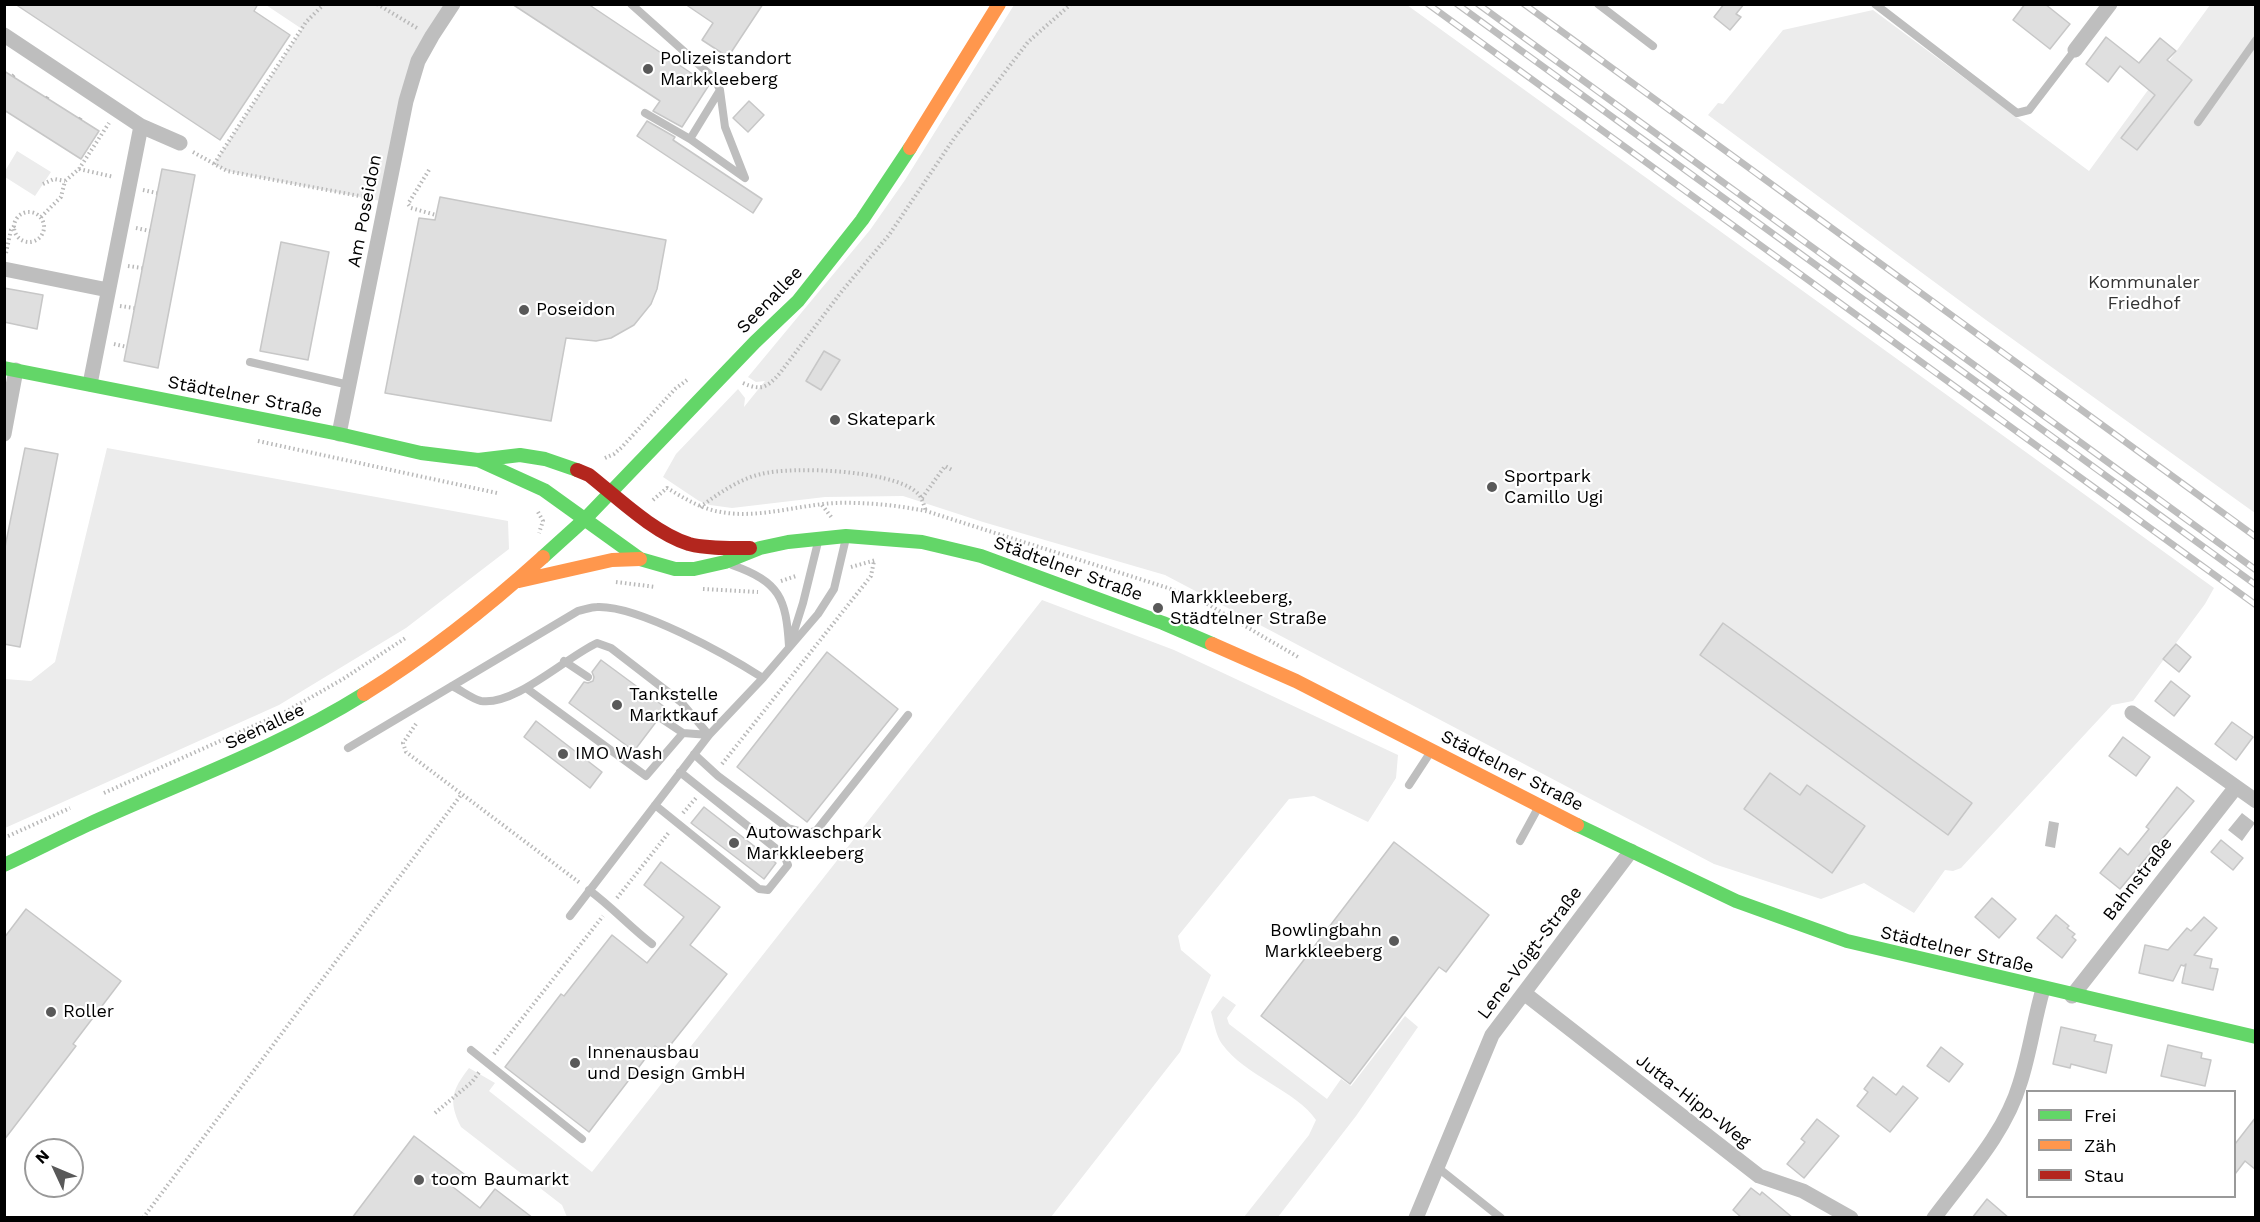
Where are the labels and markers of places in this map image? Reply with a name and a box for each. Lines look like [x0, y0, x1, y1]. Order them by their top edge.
place label: Polizeistandort Markkleeberg [660, 48, 791, 90]
marker: Polizeistandort Markkleeberg [641, 62, 655, 76]
place label: Poseidon [536, 299, 616, 321]
marker: Poseidon [517, 303, 531, 317]
place label: Skatepark [847, 409, 935, 431]
marker: Skatepark [828, 413, 842, 427]
place label: Sportpark Camillo Ugi [1504, 466, 1603, 508]
marker: Sportpark Camillo Ugi [1485, 480, 1499, 494]
place label: Markkleeberg, Städtelner Straße [1170, 587, 1327, 630]
marker: Markkleeberg, Städtelner Straße [1151, 601, 1165, 615]
place label: Tankstelle Marktkauf [629, 684, 718, 726]
marker: Tankstelle Marktkauf [610, 698, 624, 712]
place label: IMO Wash [575, 743, 663, 765]
marker: IMO Wash [556, 747, 570, 761]
place label: Autowaschpark Markkleeberg [746, 822, 882, 864]
marker: Autowaschpark Markkleeberg [727, 836, 741, 850]
place label: Bowlingbahn Markkleeberg [1264, 920, 1382, 962]
marker: Bowlingbahn Markkleeberg [1387, 934, 1401, 948]
place label: Roller [63, 1001, 114, 1023]
marker: Roller [44, 1005, 58, 1019]
place label: Innenausbau und Design GmbH [587, 1042, 746, 1084]
marker: Innenausbau und Design GmbH [568, 1056, 582, 1070]
place label: toom Baumarkt [431, 1169, 569, 1191]
marker: toom Baumarkt [412, 1173, 426, 1187]

